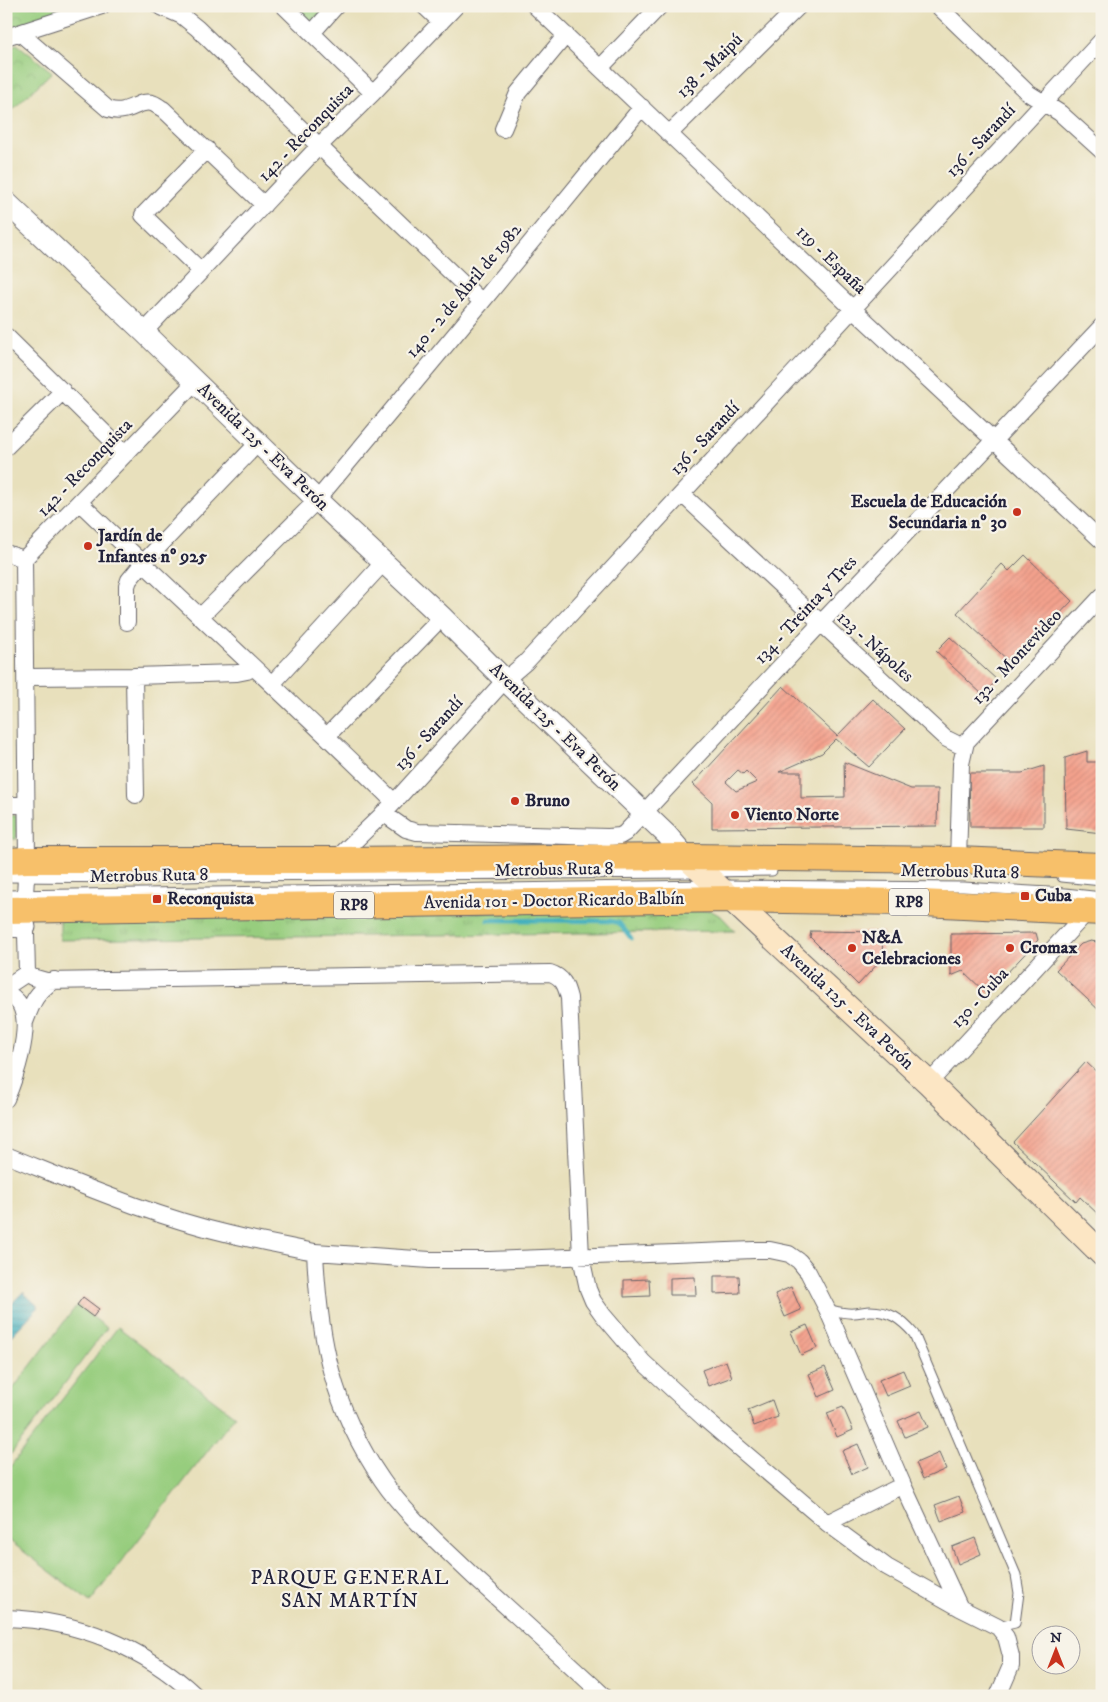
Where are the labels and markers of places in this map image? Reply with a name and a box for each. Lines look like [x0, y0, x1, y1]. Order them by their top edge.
place label: Escuela de Educación Secundaria nº 30 [851, 491, 1008, 534]
marker: Escuela de Educación Secundaria nº 30 [1011, 506, 1023, 518]
place label: Jardín de Infantes nº 925 [96, 525, 207, 568]
marker: Jardín de Infantes nº 925 [82, 540, 94, 552]
place label: Bruno [525, 790, 570, 812]
marker: Bruno [509, 795, 521, 807]
place label: Viento Norte [744, 804, 840, 826]
marker: Viento Norte [729, 809, 741, 821]
place label: Cuba [1035, 885, 1072, 907]
place label: Reconquista [167, 888, 254, 910]
marker: Cuba [1019, 890, 1031, 902]
marker: Reconquista [151, 893, 163, 905]
place label: N&A Celebraciones [862, 927, 961, 970]
place label: Cromax [1020, 937, 1077, 959]
marker: N&A Celebraciones [846, 942, 858, 954]
marker: Cromax [1004, 942, 1016, 954]

